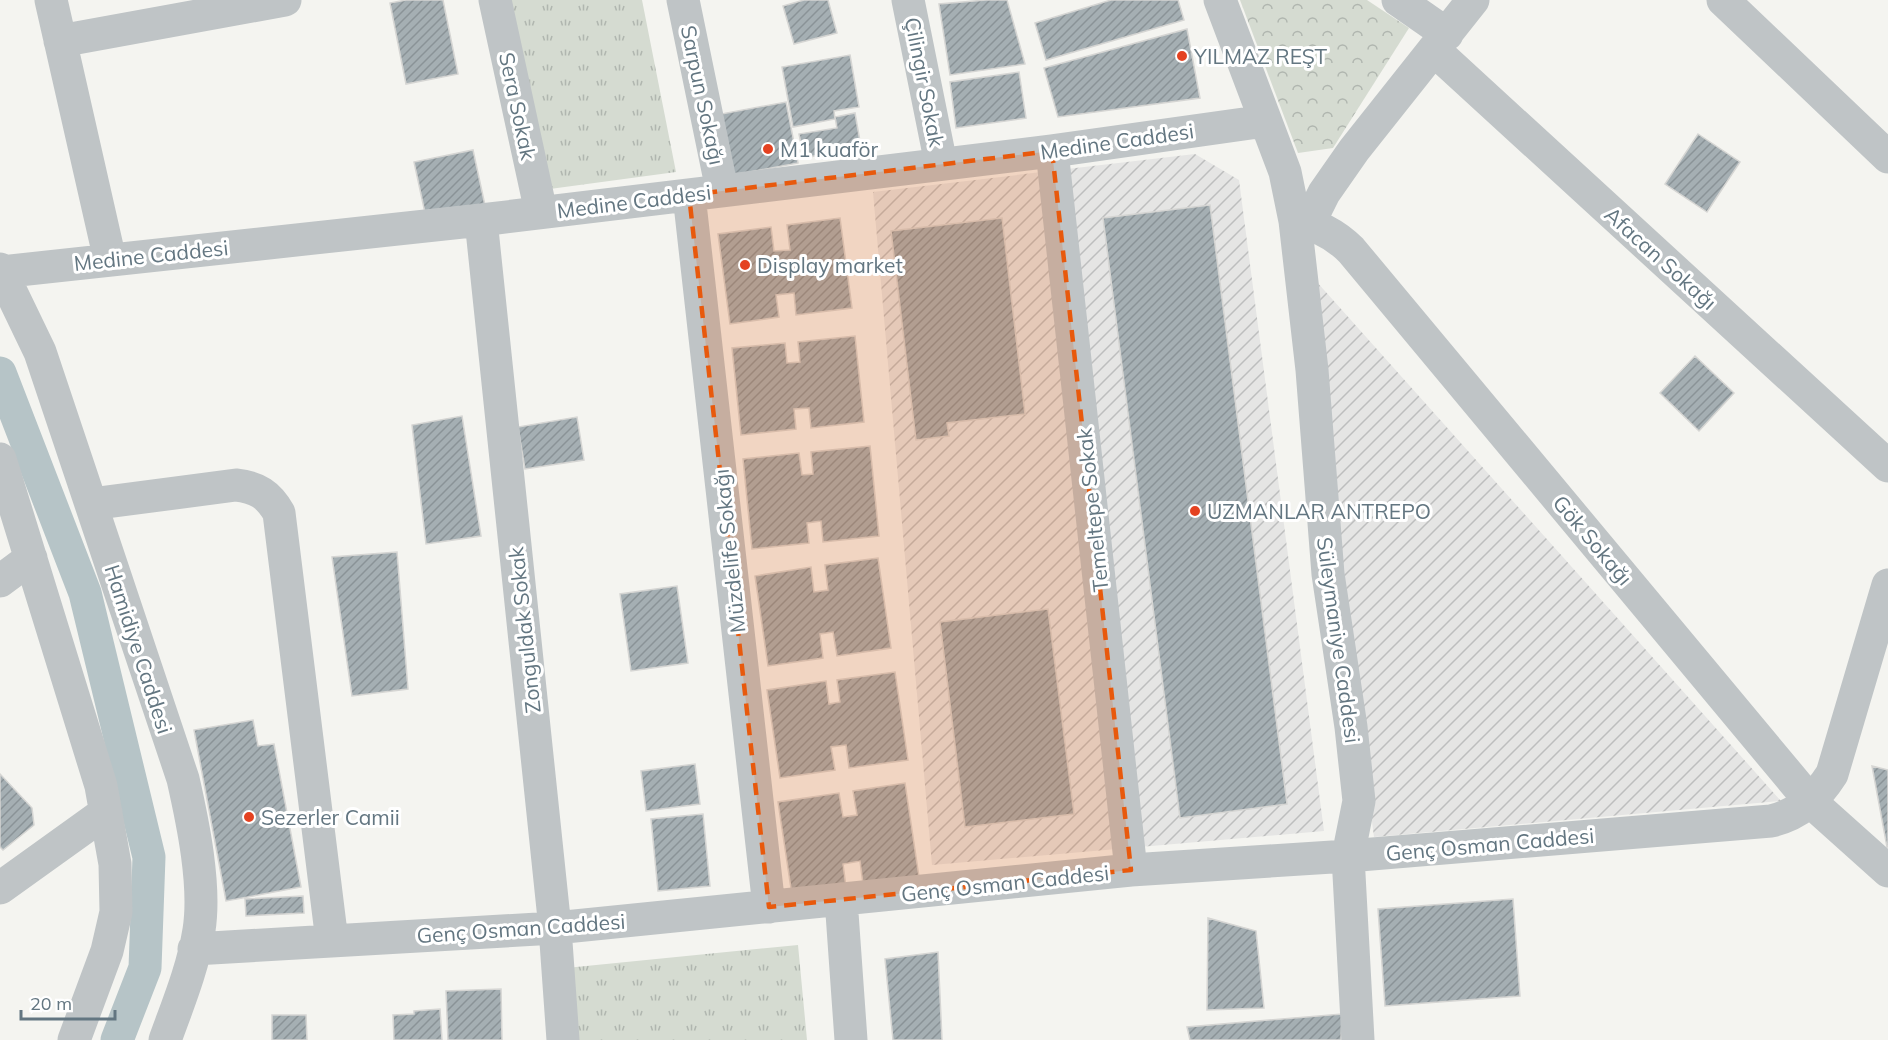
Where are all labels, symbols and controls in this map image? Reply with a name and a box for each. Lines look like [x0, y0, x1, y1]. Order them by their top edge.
street label: Çilingir Sokak [900, 15, 950, 149]
street label: Sarpun Sokağı [676, 23, 730, 167]
place label: YILMAZ REŞT [1193, 43, 1328, 69]
marker: YILMAZ REŞT [1175, 49, 1189, 63]
street label: Sera Sokak [494, 50, 542, 162]
street label: Medine Caddesi [1038, 117, 1196, 165]
place label: M1 kuaför [780, 136, 878, 162]
marker: M1 kuaför [761, 142, 775, 156]
street label: Medine Caddesi [556, 179, 712, 223]
street label: Afacan Sokağı [1600, 201, 1722, 315]
street label: Medine Caddesi [73, 234, 229, 276]
place label: Display market [757, 252, 903, 278]
marker: Display market [738, 258, 752, 272]
street label: Temeltepe Sokak [1070, 427, 1114, 593]
street label: Müzdelife Sokağı [707, 468, 751, 634]
street label: Gök Sokağı [1548, 490, 1638, 590]
place label: UZMANLAR ANTREPO [1207, 498, 1431, 524]
marker: UZMANLAR ANTREPO [1188, 504, 1202, 518]
street label: Süleymaniye Caddesi [1312, 535, 1366, 745]
street label: Zonguldak Sokak [502, 545, 546, 714]
street label: Hamidiye Caddesi [99, 561, 179, 737]
place label: Sezerler Camii [261, 804, 400, 830]
marker: Sezerler Camii [242, 810, 256, 824]
street label: Genç Osman Caddesi [1385, 822, 1595, 866]
street label: Genç Osman Caddesi [900, 859, 1110, 907]
street label: Genç Osman Caddesi [416, 908, 626, 948]
scale bar [21, 983, 116, 1021]
text: 20 m [30, 992, 72, 1015]

